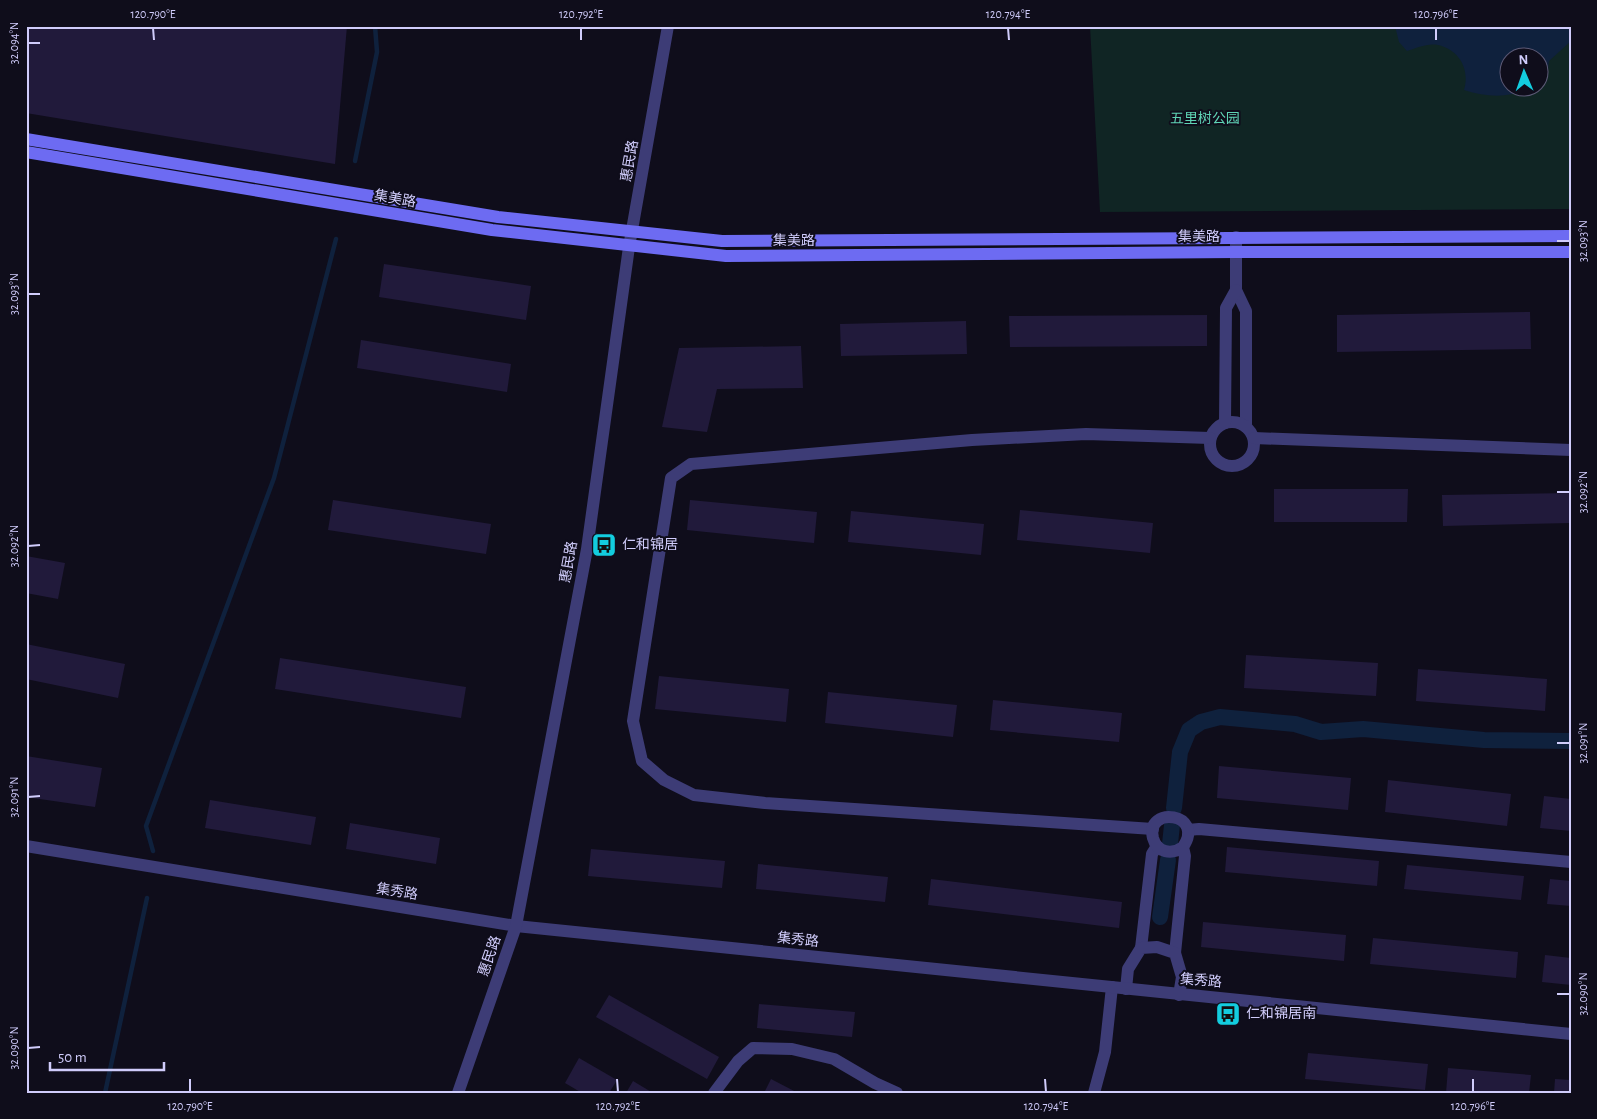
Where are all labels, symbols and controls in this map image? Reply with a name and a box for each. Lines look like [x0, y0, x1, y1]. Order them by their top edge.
text: 120.790°E [131, 8, 176, 20]
text: 120.792°E [559, 8, 603, 20]
text: 120.794°E [986, 8, 1030, 20]
text: 120.796°E [1414, 8, 1458, 20]
text: 32.094°N [8, 22, 20, 64]
north arrow [1500, 48, 1550, 98]
text: N [1518, 53, 1529, 67]
park label: 五里树公园 [1170, 110, 1240, 126]
street label: 惠民路 [618, 139, 641, 183]
street label: 集美路 [373, 187, 417, 210]
text: 32.093°N [1577, 220, 1589, 262]
street label: 集美路 [1178, 229, 1220, 244]
street label: 集美路 [773, 233, 815, 248]
text: 32.093°N [8, 273, 20, 315]
text: 32.092°N [1577, 471, 1589, 513]
text: 32.092°N [8, 525, 20, 567]
bus stop icon: 仁和锦居 [591, 532, 617, 558]
place label: 仁和锦居 [622, 537, 678, 552]
street label: 惠民路 [557, 540, 580, 584]
text: 32.091°N [1577, 723, 1589, 763]
text: 32.091°N [8, 777, 20, 817]
street label: 集秀路 [375, 881, 419, 902]
street label: 集秀路 [776, 930, 820, 949]
street label: 惠民路 [476, 934, 503, 978]
street label: 集秀路 [1179, 971, 1223, 990]
text: 32.090°N [1577, 972, 1589, 1016]
bus stop icon: 仁和锦居南 [1215, 1001, 1241, 1027]
place label: 仁和锦居南 [1246, 1006, 1316, 1021]
text: 32.090°N [8, 1026, 20, 1070]
scale bar [50, 1039, 164, 1071]
text: 50 m [58, 1050, 87, 1065]
text: 120.790°E [168, 1100, 213, 1112]
text: 120.792°E [596, 1100, 640, 1112]
text: 120.794°E [1024, 1100, 1068, 1112]
text: 120.796°E [1451, 1100, 1495, 1112]

